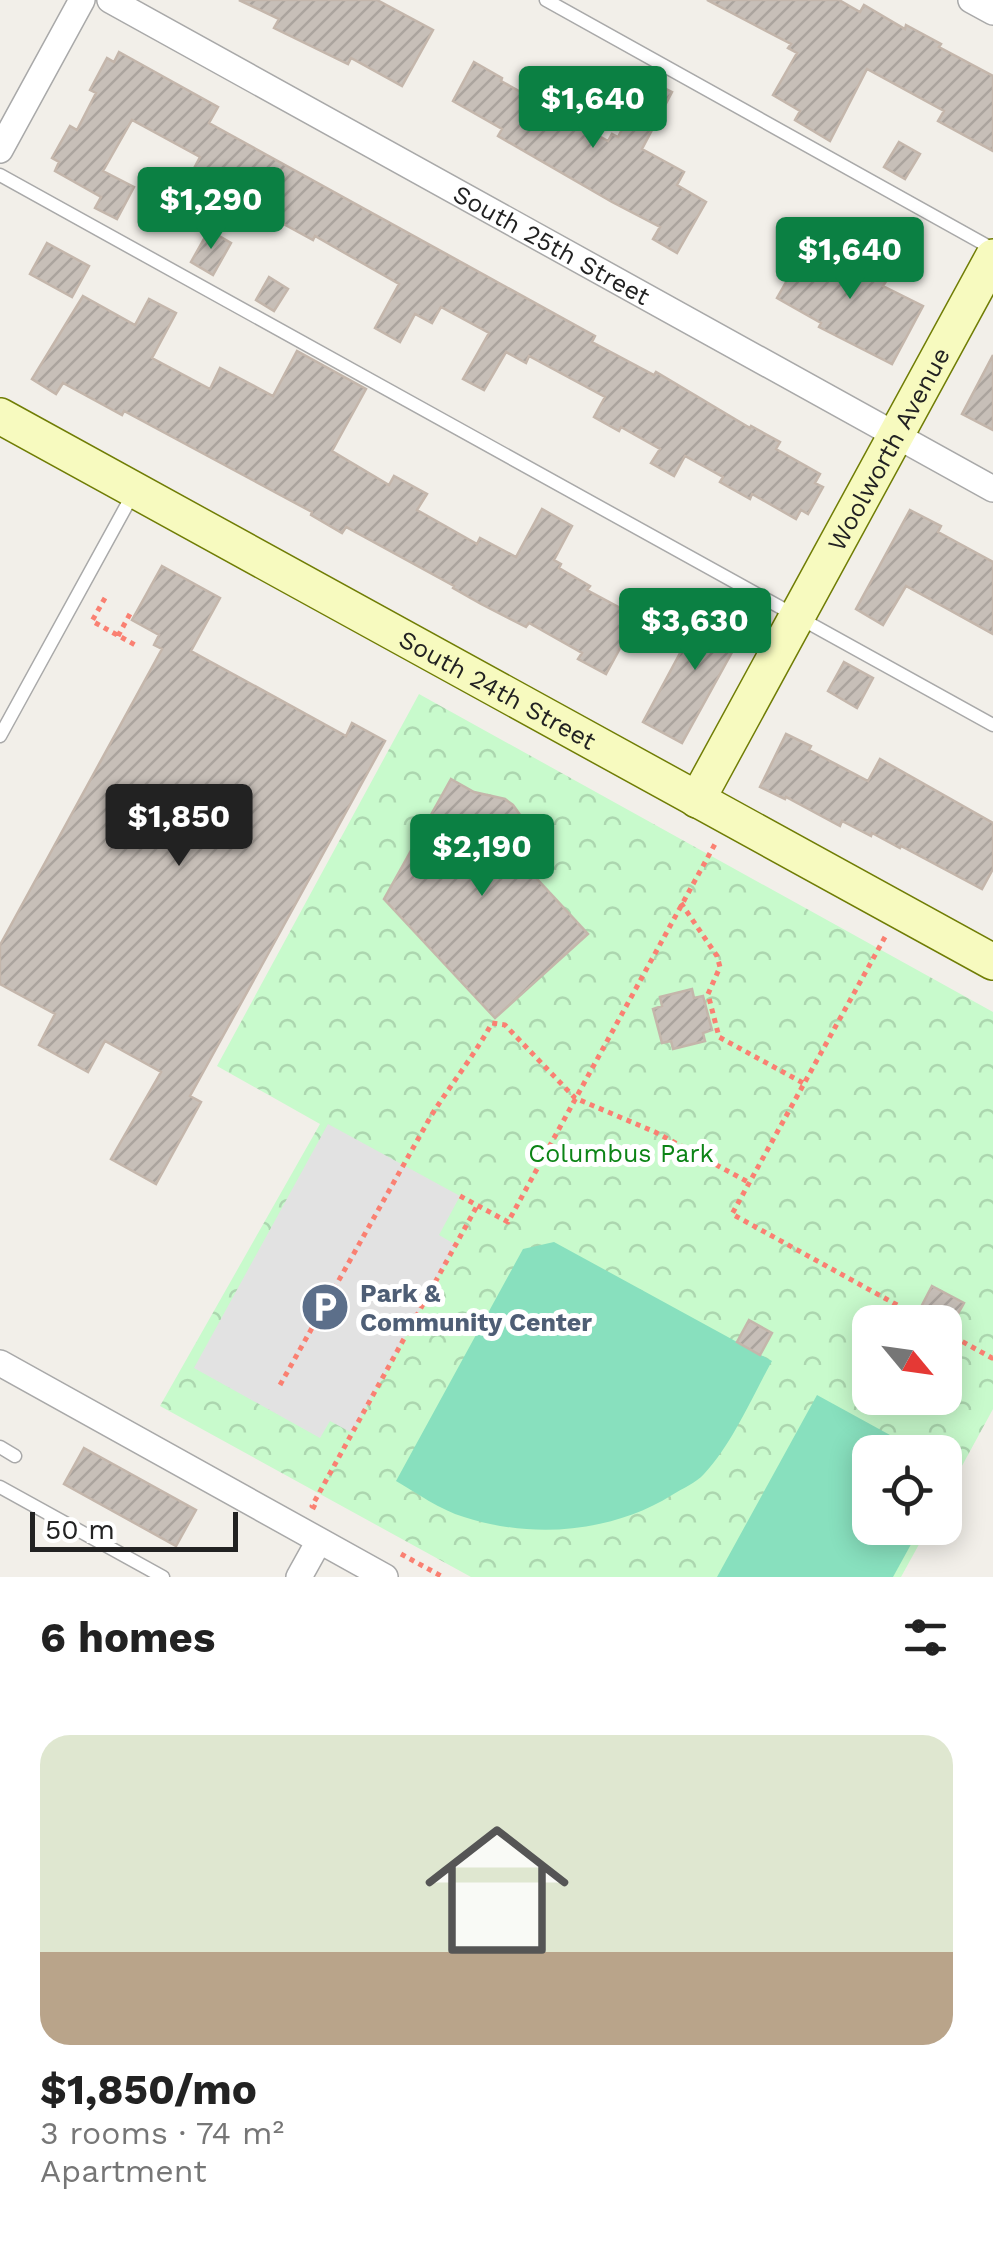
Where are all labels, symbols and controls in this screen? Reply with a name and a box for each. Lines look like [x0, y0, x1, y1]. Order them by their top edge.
pin: $1,640 [512, 66, 674, 151]
text: $1,640 [541, 79, 645, 117]
pin: $1,290 [130, 167, 292, 252]
street label: South 25th Street [449, 179, 655, 311]
text: $1,290 [160, 180, 262, 218]
pin: $1,640 [769, 217, 931, 302]
text: $1,640 [798, 230, 902, 268]
street label: Woolworth Avenue [821, 342, 956, 556]
pin: $3,630 [614, 588, 776, 673]
text: $3,630 [641, 601, 749, 639]
street label: South 24th Street [394, 624, 602, 756]
pin: $1,850 [98, 784, 260, 869]
text: $1,850 [128, 797, 230, 835]
pin: $2,190 [401, 814, 563, 899]
text: $2,190 [432, 827, 532, 865]
park label: Columbus Park [528, 1139, 714, 1168]
place label: Park & Community Center [360, 1279, 592, 1337]
parking icon: Park & Community Center [299, 1281, 351, 1333]
north arrow [852, 1305, 962, 1415]
map controls [852, 1305, 962, 1545]
button: locate [852, 1435, 962, 1545]
scale bar [30, 1507, 238, 1552]
text: 50 m [45, 1513, 115, 1546]
icon: filters [898, 1610, 953, 1665]
text: 6 homes [40, 1613, 215, 1662]
icon: home [407, 1800, 587, 1980]
text: $1,850/mo [40, 2065, 257, 2114]
text: 3 rooms · 74 m² [40, 2114, 284, 2152]
text: Apartment [40, 2152, 207, 2190]

